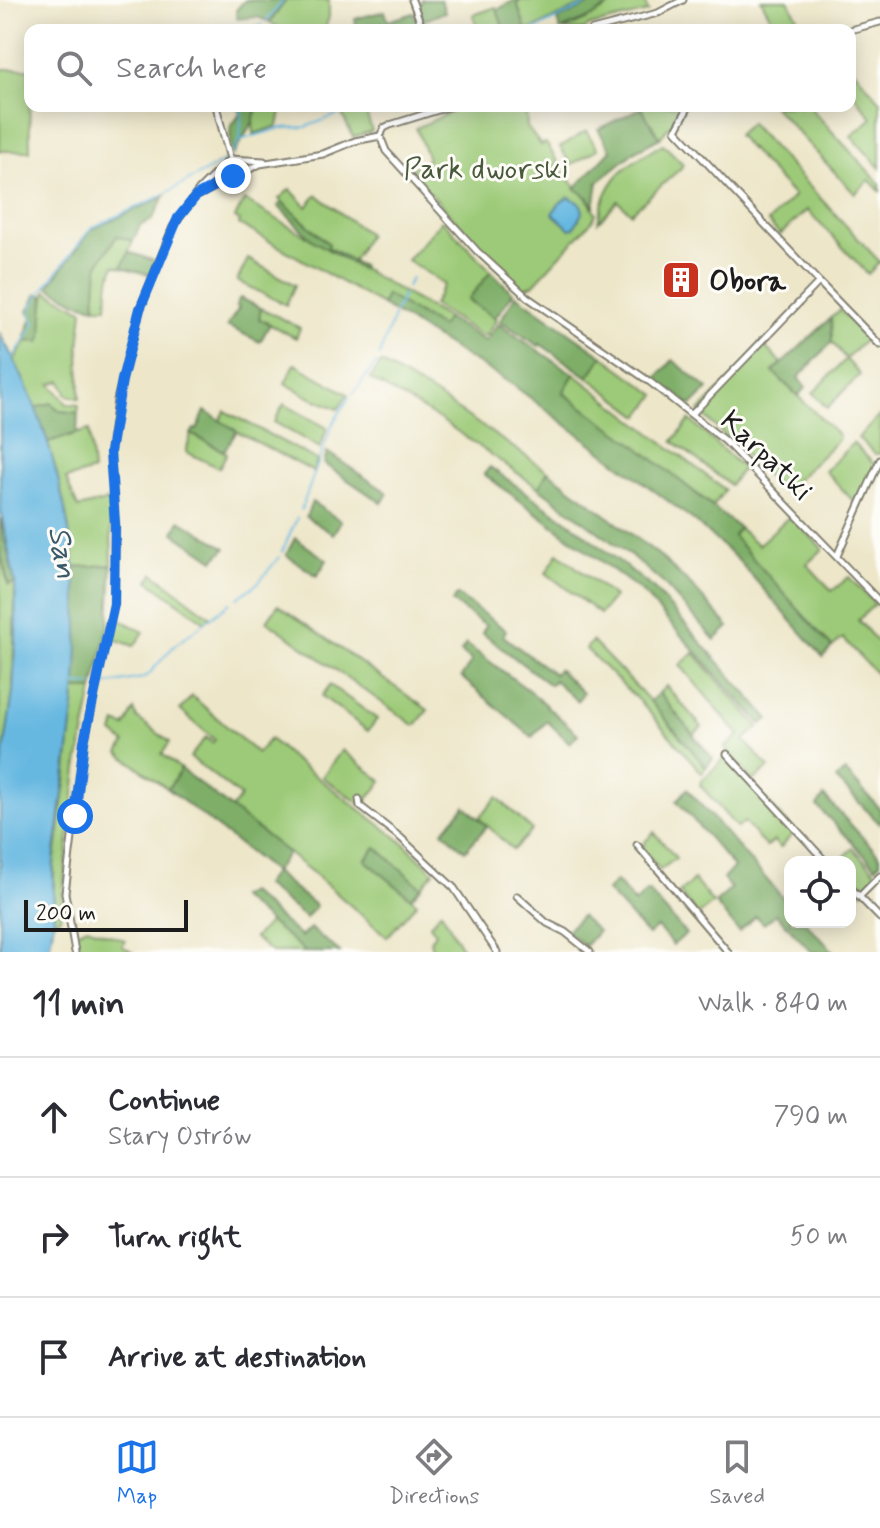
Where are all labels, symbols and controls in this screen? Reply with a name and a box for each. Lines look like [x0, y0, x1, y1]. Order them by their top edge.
search box [24, 24, 856, 112]
icon: search [52, 46, 96, 90]
text: Search here [116, 49, 267, 88]
park label: Park dworski [404, 150, 569, 189]
route end [215, 158, 251, 194]
building icon: Obora [660, 259, 702, 301]
place label: Obora [709, 262, 787, 301]
street label: Karpatki [711, 402, 821, 510]
water label: San [37, 523, 87, 581]
route start [57, 798, 93, 834]
map controls [784, 856, 856, 928]
button: locate [784, 856, 856, 928]
scale bar [24, 896, 188, 932]
text: 200 m [36, 900, 96, 928]
text: 11 min [32, 982, 125, 1027]
text: Walk · 840 m [698, 987, 848, 1021]
text: Continue [108, 1081, 220, 1120]
icon: ahead [32, 1095, 76, 1139]
text: 790 m [773, 1100, 848, 1134]
text: Stary Ostrów [108, 1120, 251, 1154]
icon: right [32, 1215, 76, 1259]
text: Turn right [108, 1218, 241, 1257]
text: 50 m [790, 1220, 848, 1254]
icon: arrive [32, 1335, 76, 1379]
text: Arrive at destination [108, 1338, 366, 1377]
tab: Map [115, 1435, 159, 1511]
tab: Directions [389, 1435, 479, 1511]
tab: Saved [709, 1435, 765, 1511]

